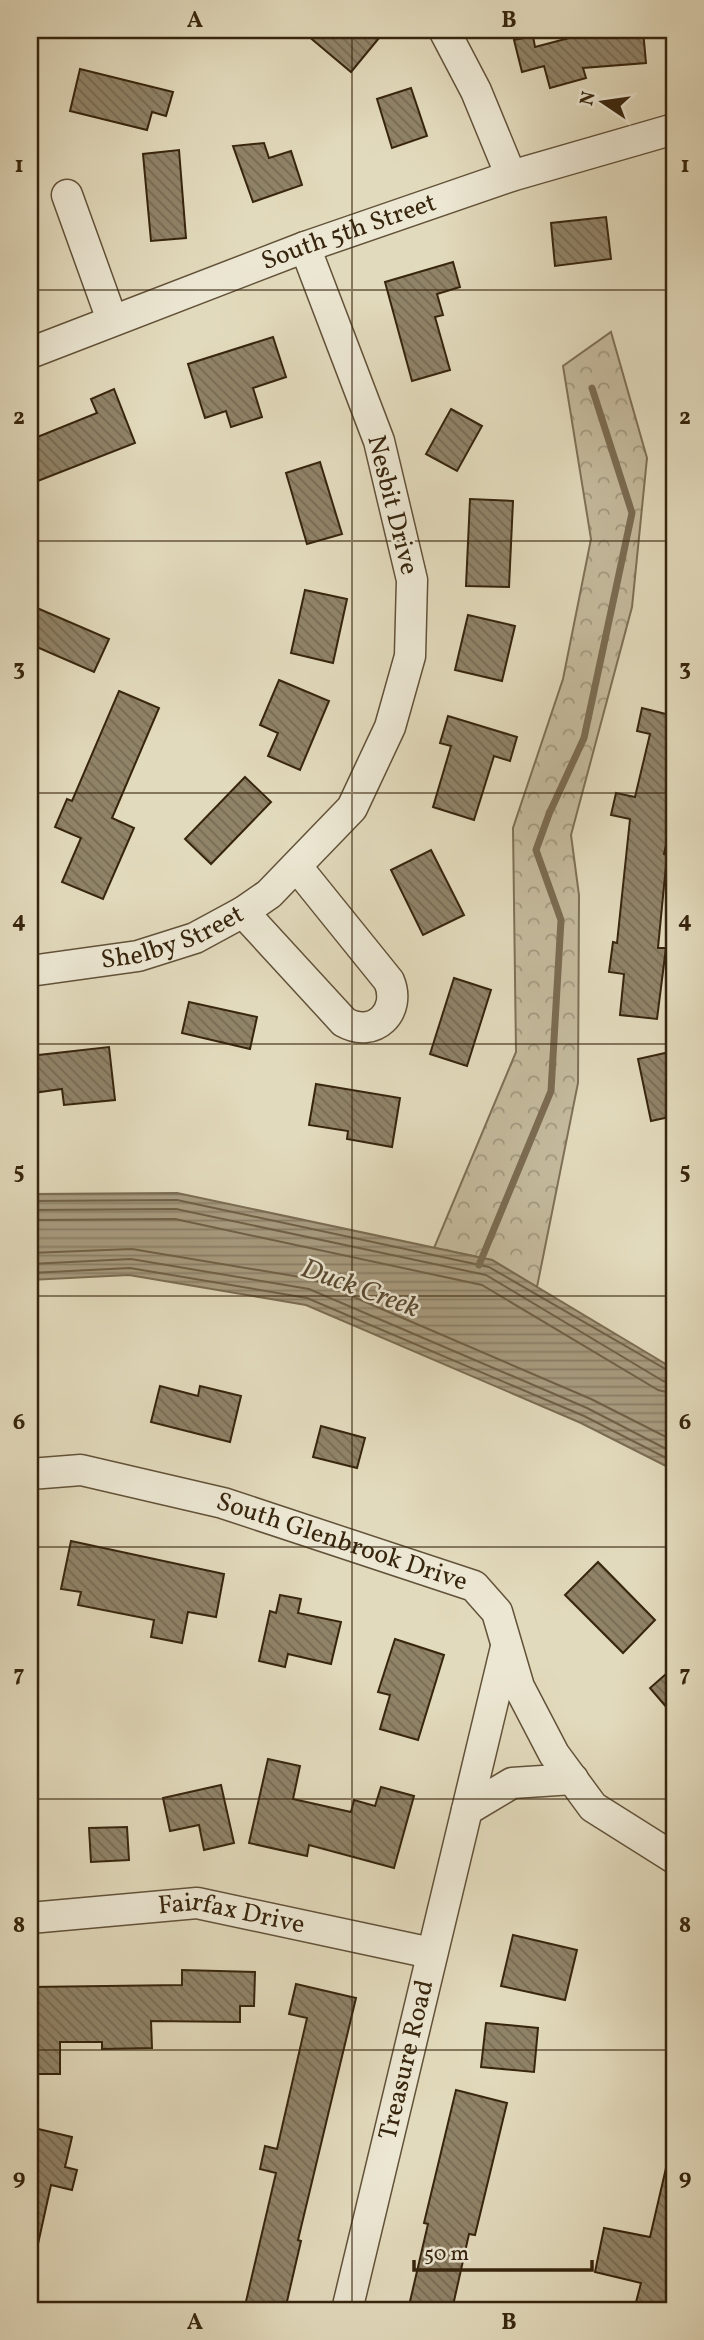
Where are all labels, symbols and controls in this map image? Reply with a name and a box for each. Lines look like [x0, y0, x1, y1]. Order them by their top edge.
text: A [187, 5, 203, 37]
text: B [501, 5, 517, 37]
north arrow [568, 66, 638, 136]
text: N [574, 89, 603, 108]
text: 1 [14, 150, 24, 182]
text: 1 [680, 150, 690, 182]
street label: South 5th Street [256, 185, 441, 280]
text: 2 [13, 402, 25, 434]
text: 2 [679, 402, 691, 434]
street label: Nesbit Drive [357, 431, 427, 579]
text: 3 [13, 653, 25, 685]
text: 3 [679, 653, 691, 685]
street label: Shelby Street [99, 897, 251, 979]
text: 4 [12, 905, 26, 937]
text: 4 [678, 905, 692, 937]
text: 5 [13, 1156, 25, 1188]
text: 5 [679, 1156, 691, 1188]
water label: Duck Creek [295, 1250, 425, 1328]
text: 6 [13, 1407, 25, 1439]
text: 6 [679, 1407, 691, 1439]
street label: South Glenbrook Drive [211, 1484, 472, 1601]
text: 7 [14, 1659, 25, 1691]
text: 7 [680, 1659, 691, 1691]
street label: Fairfax Drive [156, 1884, 308, 1944]
text: 8 [13, 1910, 25, 1942]
text: 8 [679, 1910, 691, 1942]
street label: Treasure Road [370, 1976, 443, 2144]
text: 9 [13, 2162, 25, 2194]
text: 9 [679, 2162, 691, 2194]
scale bar [414, 2228, 592, 2272]
text: 50 m [424, 2240, 469, 2269]
text: A [187, 2307, 203, 2339]
text: B [501, 2307, 517, 2339]

